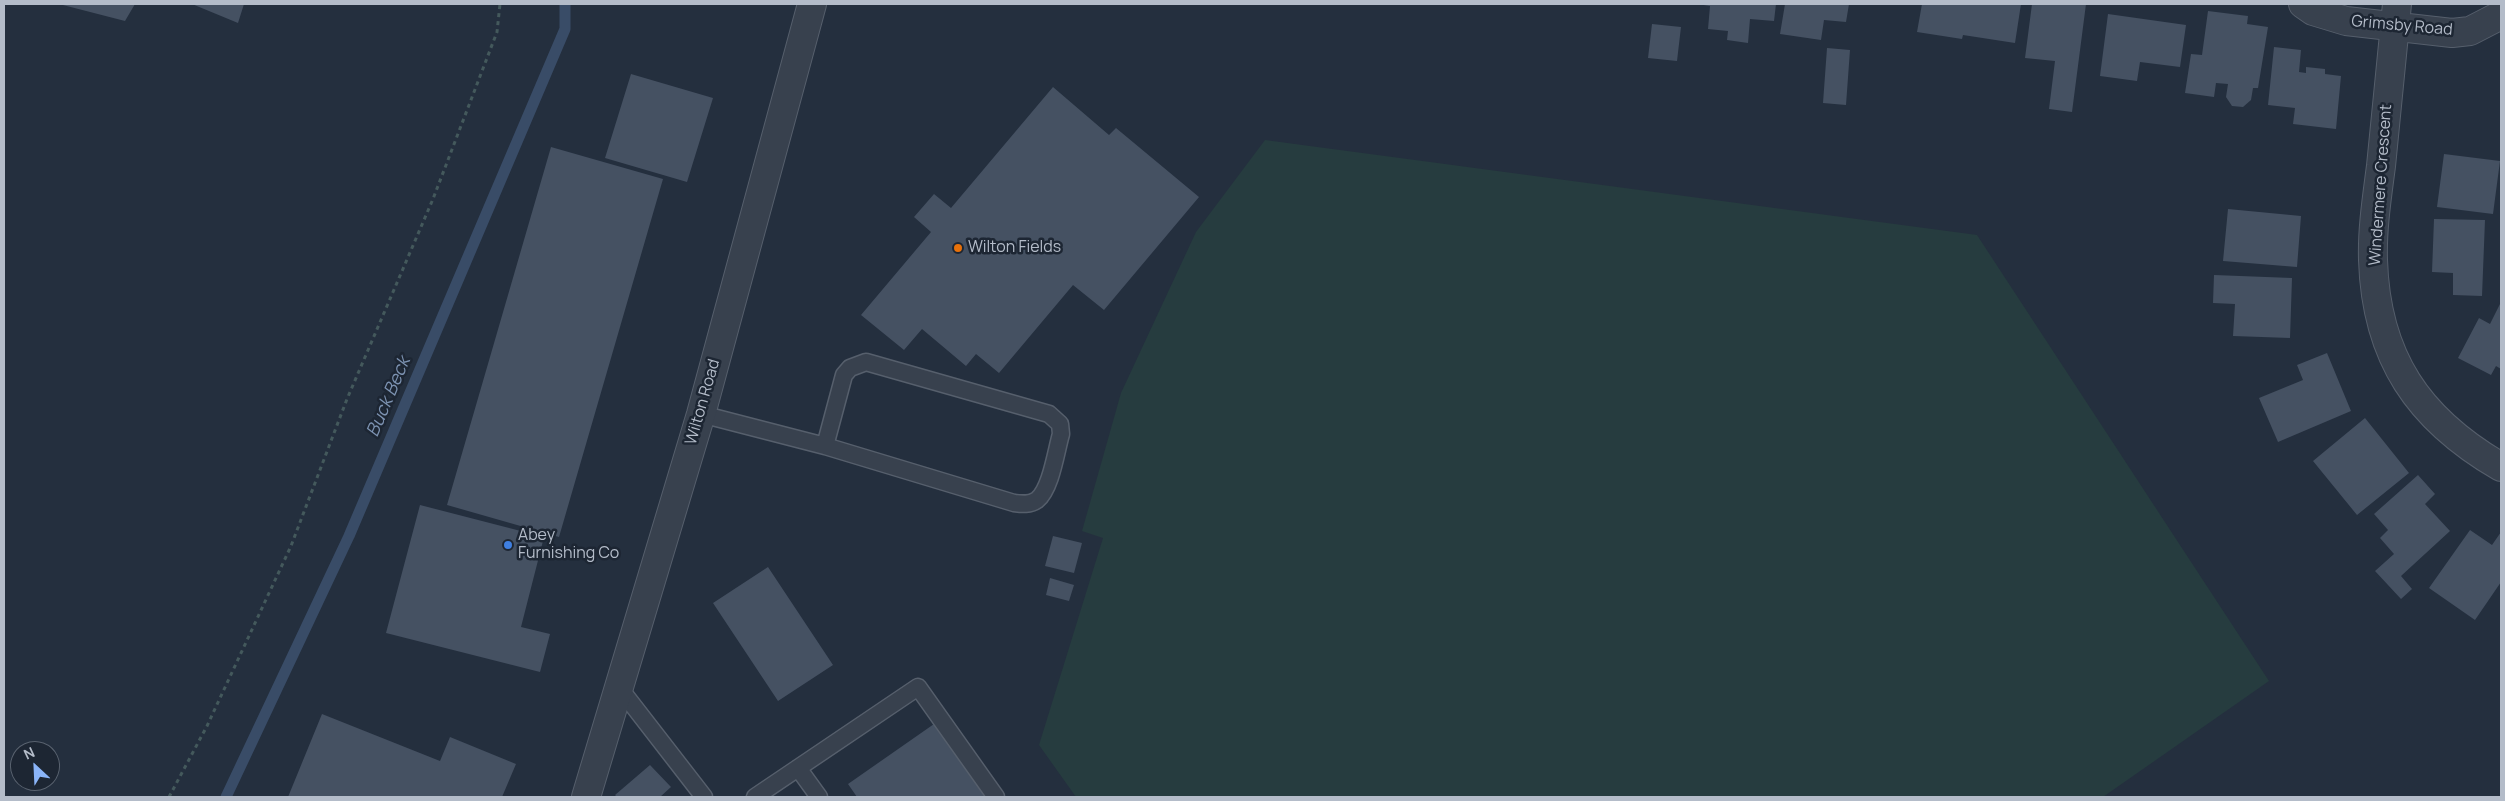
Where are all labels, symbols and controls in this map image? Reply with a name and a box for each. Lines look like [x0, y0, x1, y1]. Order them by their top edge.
street label: Grimsby Road [2351, 12, 2453, 40]
street label: Windermere Crescent [2366, 104, 2396, 266]
place label: Wilton Fields [968, 238, 1061, 258]
marker: Wilton Fields [952, 242, 964, 254]
water label: Buck Beck [363, 354, 415, 440]
street label: Wilton Road [682, 357, 724, 447]
place label: Abey Furnishing Co [518, 526, 619, 564]
marker: Abey Furnishing Co [502, 539, 514, 551]
north arrow [10, 741, 60, 791]
text: N [20, 742, 37, 764]

